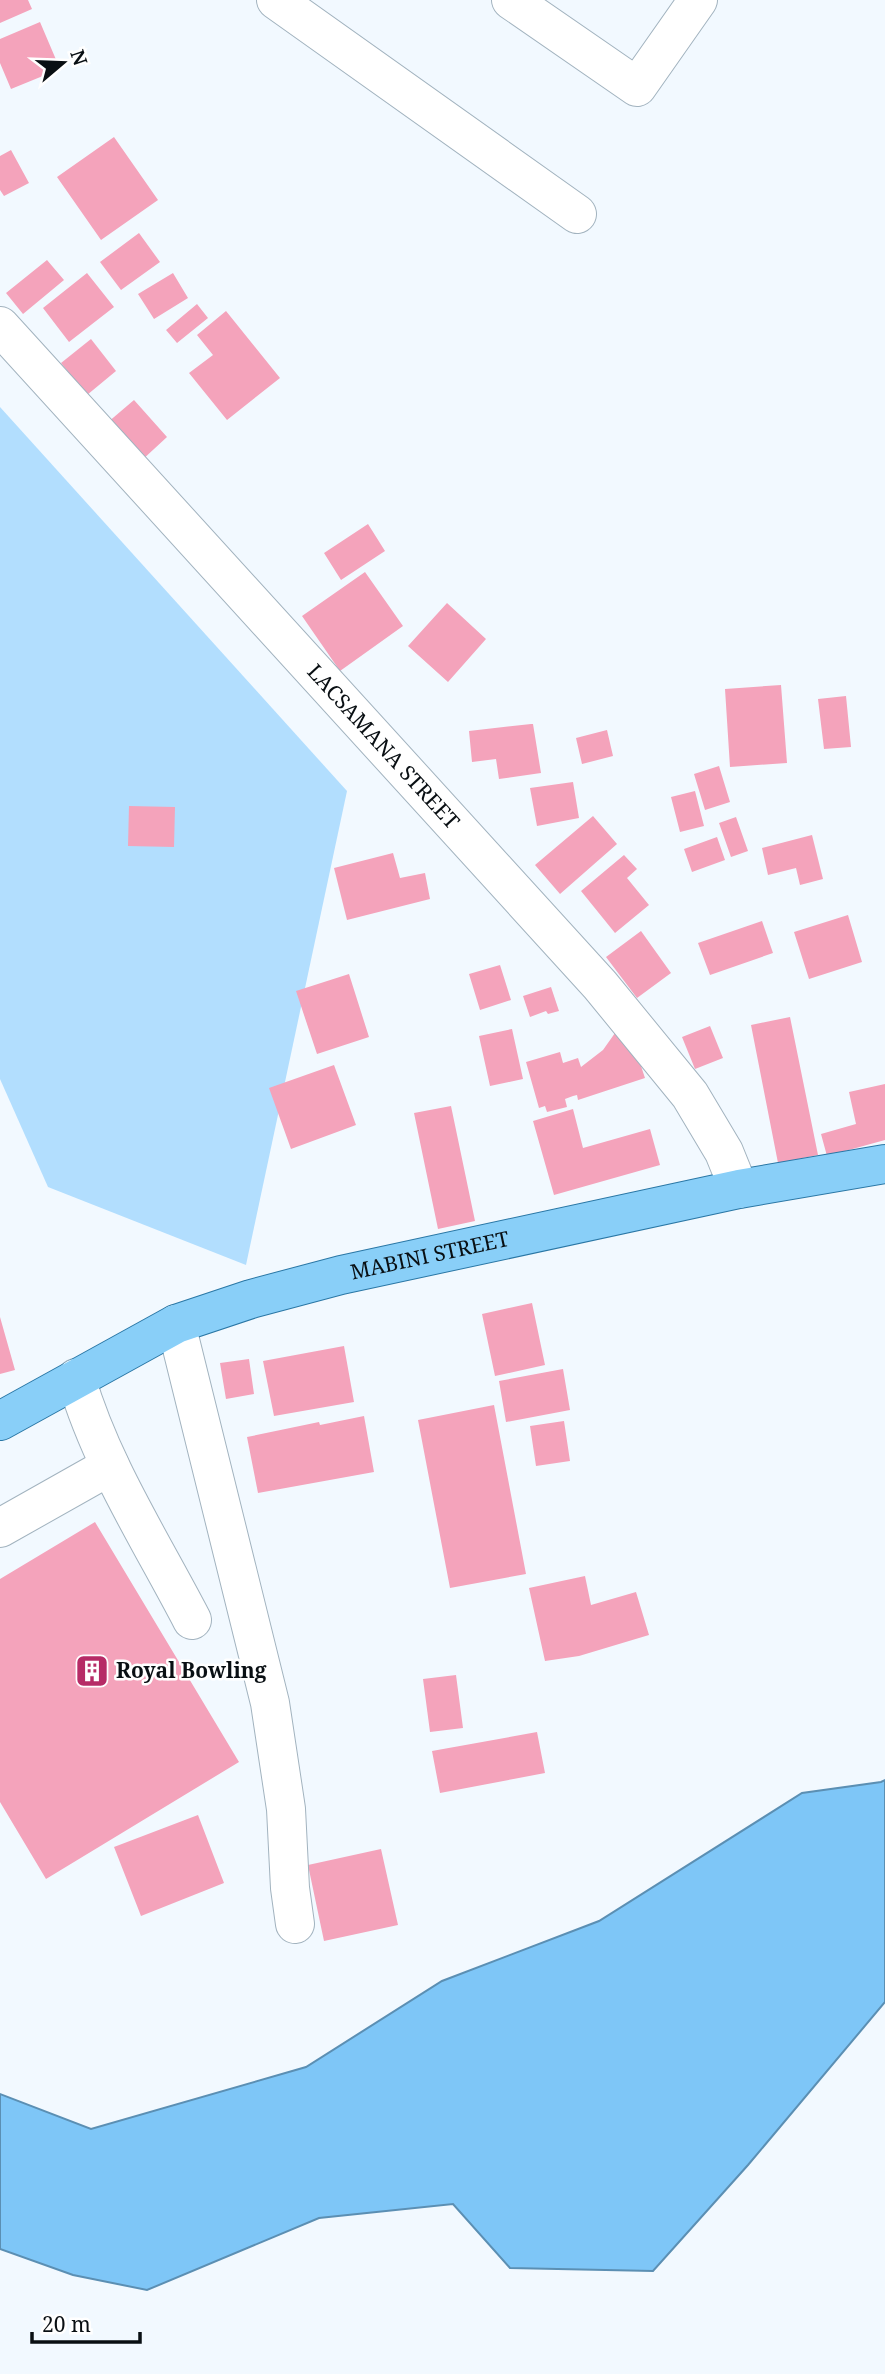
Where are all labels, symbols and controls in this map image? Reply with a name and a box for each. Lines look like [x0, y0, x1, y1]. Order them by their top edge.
north arrow [28, 28, 98, 98]
text: N [64, 46, 94, 69]
street label: LACSAMANA STREET [301, 658, 466, 835]
street label: MABINI STREET [347, 1224, 512, 1286]
building icon: Royal Bowling [73, 1652, 111, 1690]
place label: Royal Bowling [116, 1656, 267, 1684]
scale bar [32, 2300, 140, 2344]
text: 20 m [42, 2310, 91, 2338]

